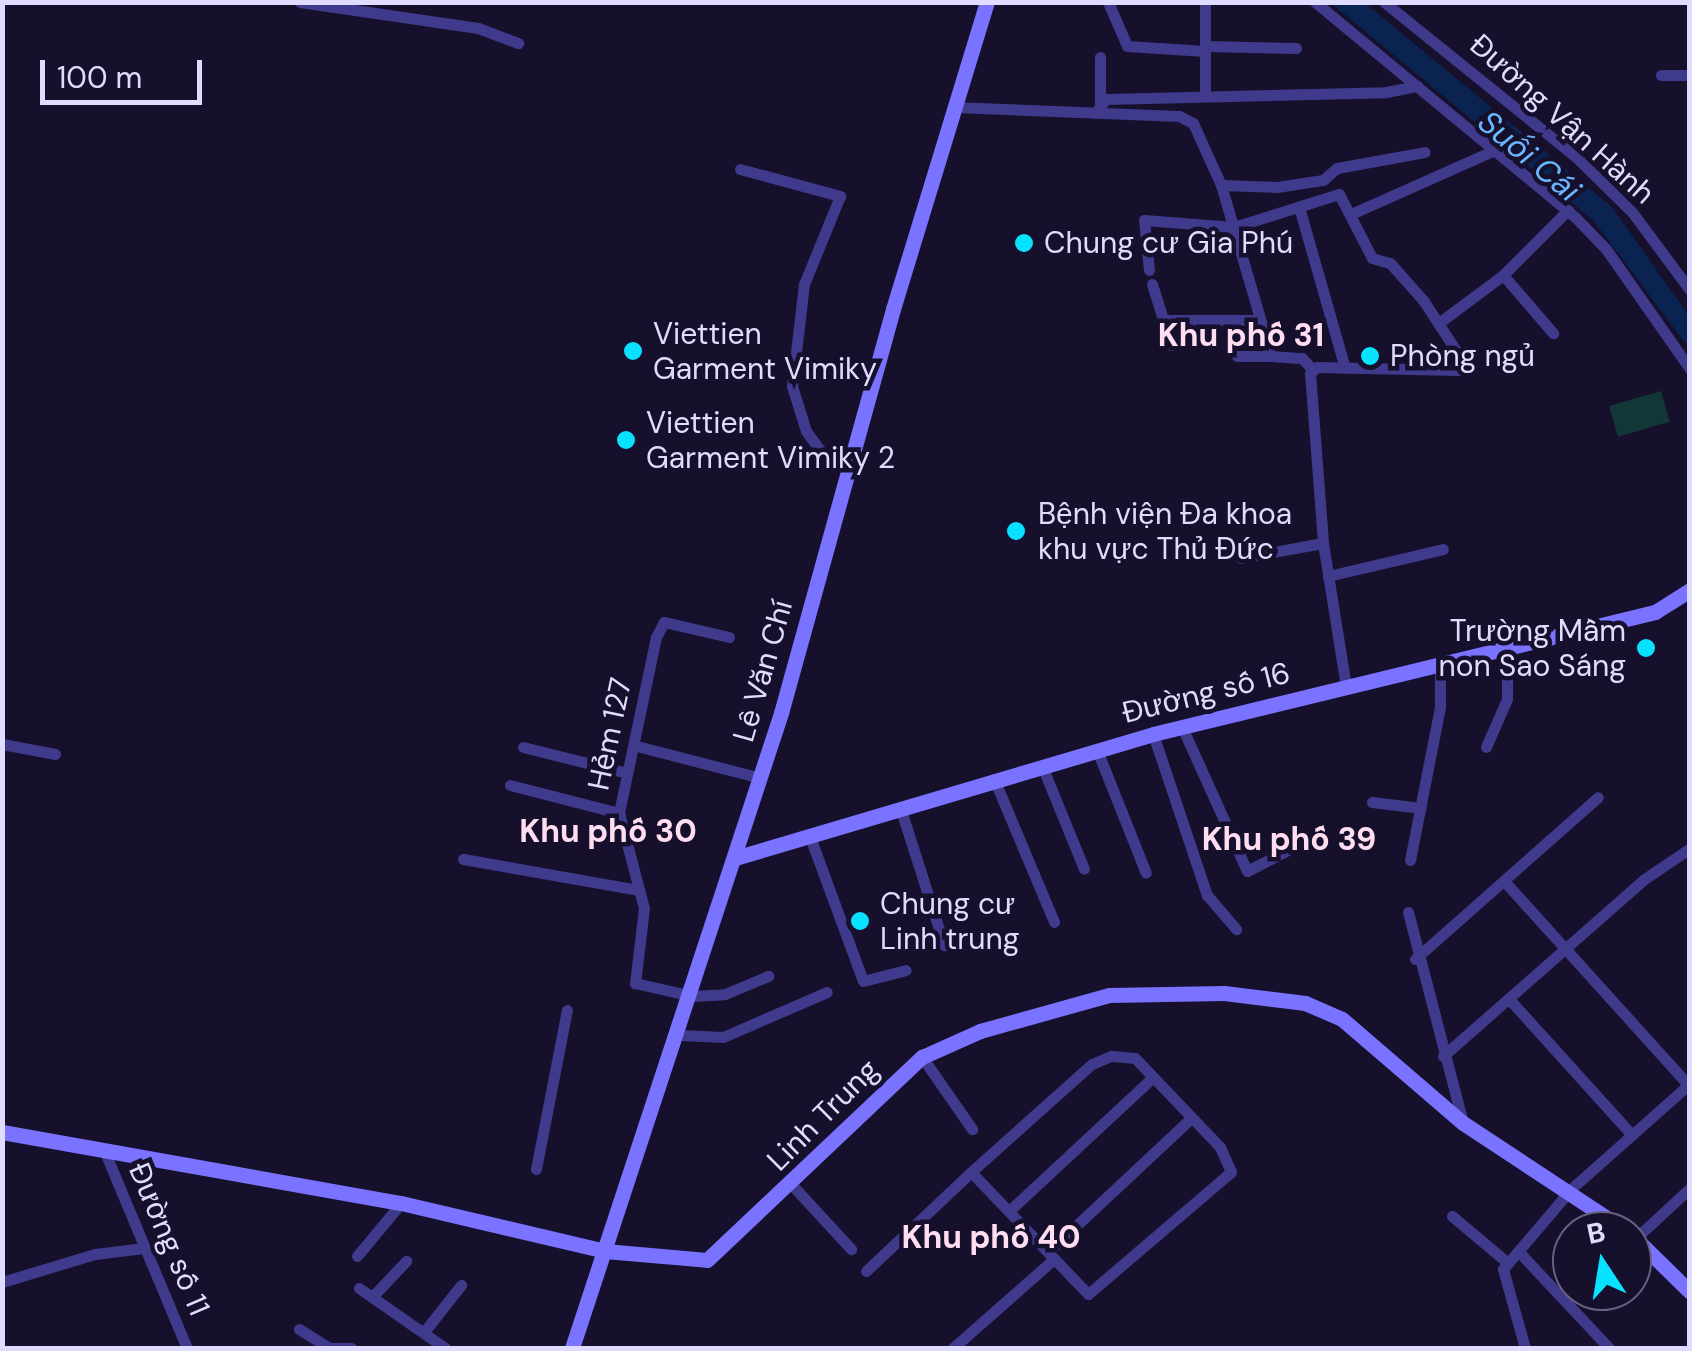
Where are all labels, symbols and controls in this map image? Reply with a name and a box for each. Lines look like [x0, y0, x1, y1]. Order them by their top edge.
street label: Đường Vận Hành [1462, 27, 1662, 211]
scale bar [45, 40, 208, 102]
text: 100 m [57, 58, 142, 97]
water label: Suối Cái [1470, 102, 1588, 210]
place label: Chung cư Gia Phú [1044, 225, 1293, 261]
marker: Chung cư Gia Phú [1013, 232, 1035, 254]
place label: Viettien Garment Vimiky [653, 316, 877, 386]
district label: Khu phố 31 [1158, 316, 1324, 354]
place label: Phòng ngủ [1390, 338, 1535, 374]
marker: Viettien Garment Vimiky [622, 340, 644, 362]
marker: Phòng ngủ [1359, 345, 1381, 367]
place label: Viettien Garment Vimiky 2 [646, 405, 895, 476]
marker: Viettien Garment Vimiky 2 [615, 429, 637, 451]
place label: Bệnh viện Đa khoa khu vực Thủ Đức [1038, 496, 1292, 566]
marker: Bệnh viện Đa khoa khu vực Thủ Đức [1003, 518, 1029, 544]
street label: Lê Văn Chí [726, 596, 800, 746]
place label: Trường Mầm non Sao Sáng [1439, 613, 1626, 684]
marker: Trường Mầm non Sao Sáng [1635, 637, 1657, 659]
street label: Đường số 16 [1118, 655, 1294, 731]
street label: Hẻm 127 [581, 675, 639, 793]
district label: Khu phố 30 [519, 812, 697, 850]
district label: Khu phố 39 [1202, 820, 1376, 858]
place label: Chung cư Linh trung [880, 886, 1019, 956]
marker: Chung cư Linh trung [849, 910, 871, 932]
street label: Linh Trung [760, 1052, 886, 1178]
street label: Đường số 11 [121, 1157, 217, 1321]
north arrow [1552, 1211, 1652, 1311]
text: B [1583, 1213, 1609, 1253]
district label: Khu phố 40 [901, 1218, 1081, 1256]

